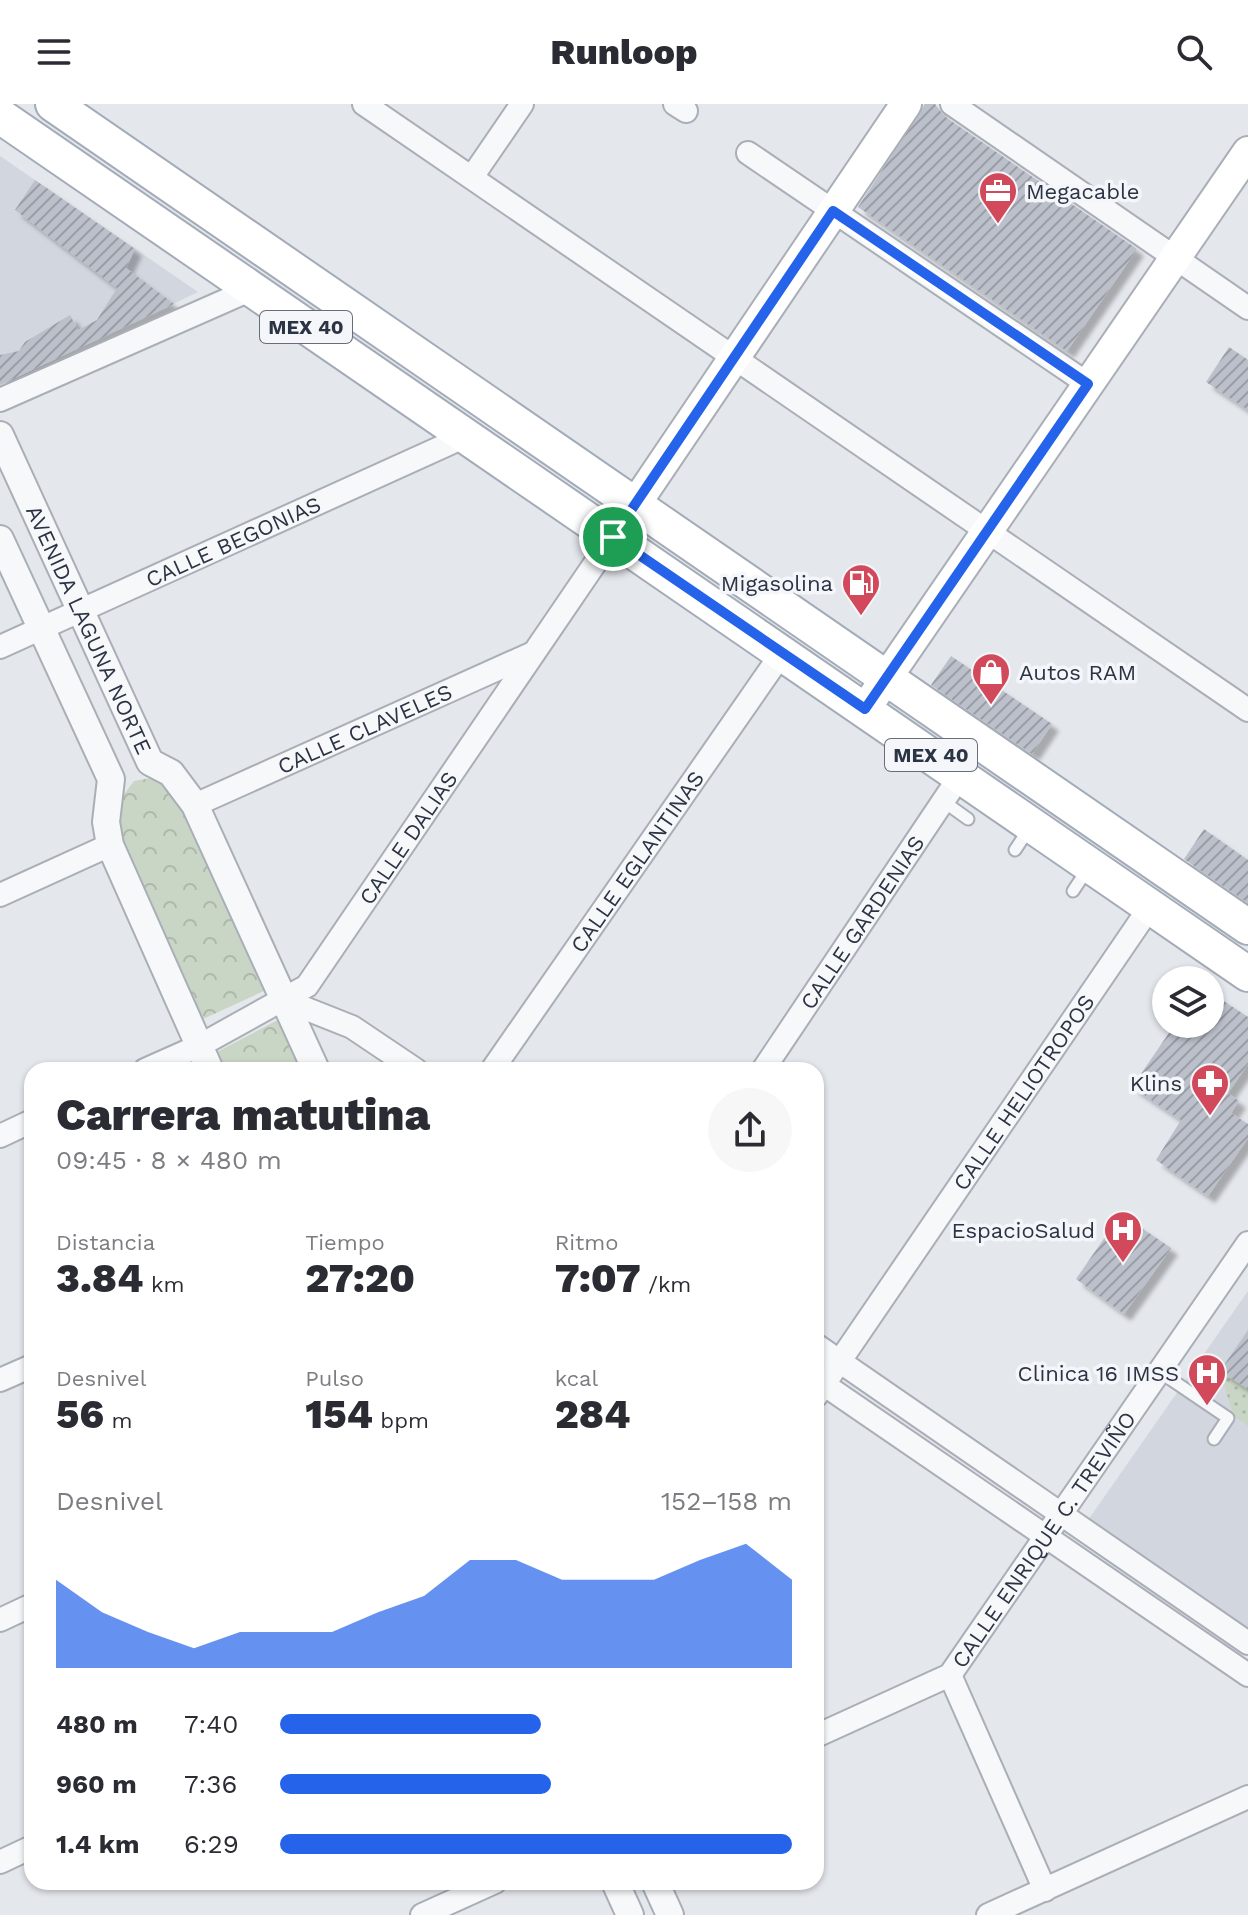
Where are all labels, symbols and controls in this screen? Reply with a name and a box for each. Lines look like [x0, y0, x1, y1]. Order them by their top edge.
icon: menu [32, 30, 76, 74]
icon: search [1172, 30, 1216, 74]
text: Runloop [550, 31, 698, 73]
office icon: Megacable [977, 170, 1019, 225]
place label: Megacable [1026, 179, 1139, 204]
road number: MEX 40 [260, 311, 352, 343]
street label: CALLE BEGONIAS [142, 491, 325, 592]
street label: AVENIDA LAGUNA NORTE [21, 501, 157, 758]
pin [579, 503, 647, 571]
icon: arrive [591, 515, 635, 559]
fuel station icon: Migasolina [840, 562, 882, 617]
place label: Migasolina [721, 571, 833, 596]
shop icon: Autos RAM [970, 651, 1012, 706]
place label: Autos RAM [1019, 660, 1136, 685]
street label: CALLE CLAVELES [274, 679, 456, 779]
road number: MEX 40 [885, 739, 977, 771]
street label: CALLE EGLANTINAS [566, 766, 709, 957]
street label: CALLE DALIAS [354, 767, 463, 909]
street label: CALLE GARDENIAS [795, 831, 930, 1014]
map controls [1152, 966, 1224, 1038]
button: layers [1152, 966, 1224, 1038]
street label: CALLE HELIOTROPOS [948, 990, 1100, 1195]
pharmacy icon: Klins [1189, 1062, 1231, 1117]
place label: Klins [1130, 1071, 1182, 1096]
button: share [708, 1088, 792, 1172]
text: Carrera matutina [56, 1089, 430, 1141]
text: 09:45 · 8 × 480 m [56, 1145, 282, 1175]
hospital icon: EspacioSalud [1102, 1209, 1144, 1264]
place label: EspacioSalud [951, 1218, 1095, 1243]
text: Distancia [56, 1230, 155, 1255]
text: Tiempo [305, 1230, 385, 1255]
text: Ritmo [555, 1230, 618, 1255]
text: 3.84 [56, 1255, 143, 1302]
text: 27:20 [305, 1255, 415, 1302]
text: 7:07 [555, 1255, 641, 1302]
text: km [143, 1272, 184, 1297]
text: /km [641, 1272, 691, 1297]
hospital icon: Clinica 16 IMSS [1186, 1352, 1228, 1407]
place label: Clinica 16 IMSS [1018, 1361, 1179, 1386]
text: Desnivel [56, 1366, 147, 1391]
text: Pulso [305, 1366, 364, 1391]
text: kcal [555, 1366, 598, 1391]
text: 56 [56, 1391, 104, 1438]
text: 154 [305, 1391, 373, 1438]
text: 284 [555, 1391, 630, 1438]
street label: CALLE ENRIQUE C. TREVIÑO [947, 1407, 1141, 1673]
text: m [104, 1408, 133, 1433]
text: bpm [373, 1408, 429, 1433]
text: Desnivel [56, 1486, 163, 1516]
text: 152–158 m [661, 1486, 792, 1516]
text: 480 m [56, 1709, 138, 1739]
text: 7:40 [184, 1709, 238, 1739]
text: 960 m [56, 1769, 137, 1799]
text: 7:36 [184, 1769, 237, 1799]
text: 1.4 km [56, 1829, 140, 1859]
text: 6:29 [184, 1829, 239, 1859]

